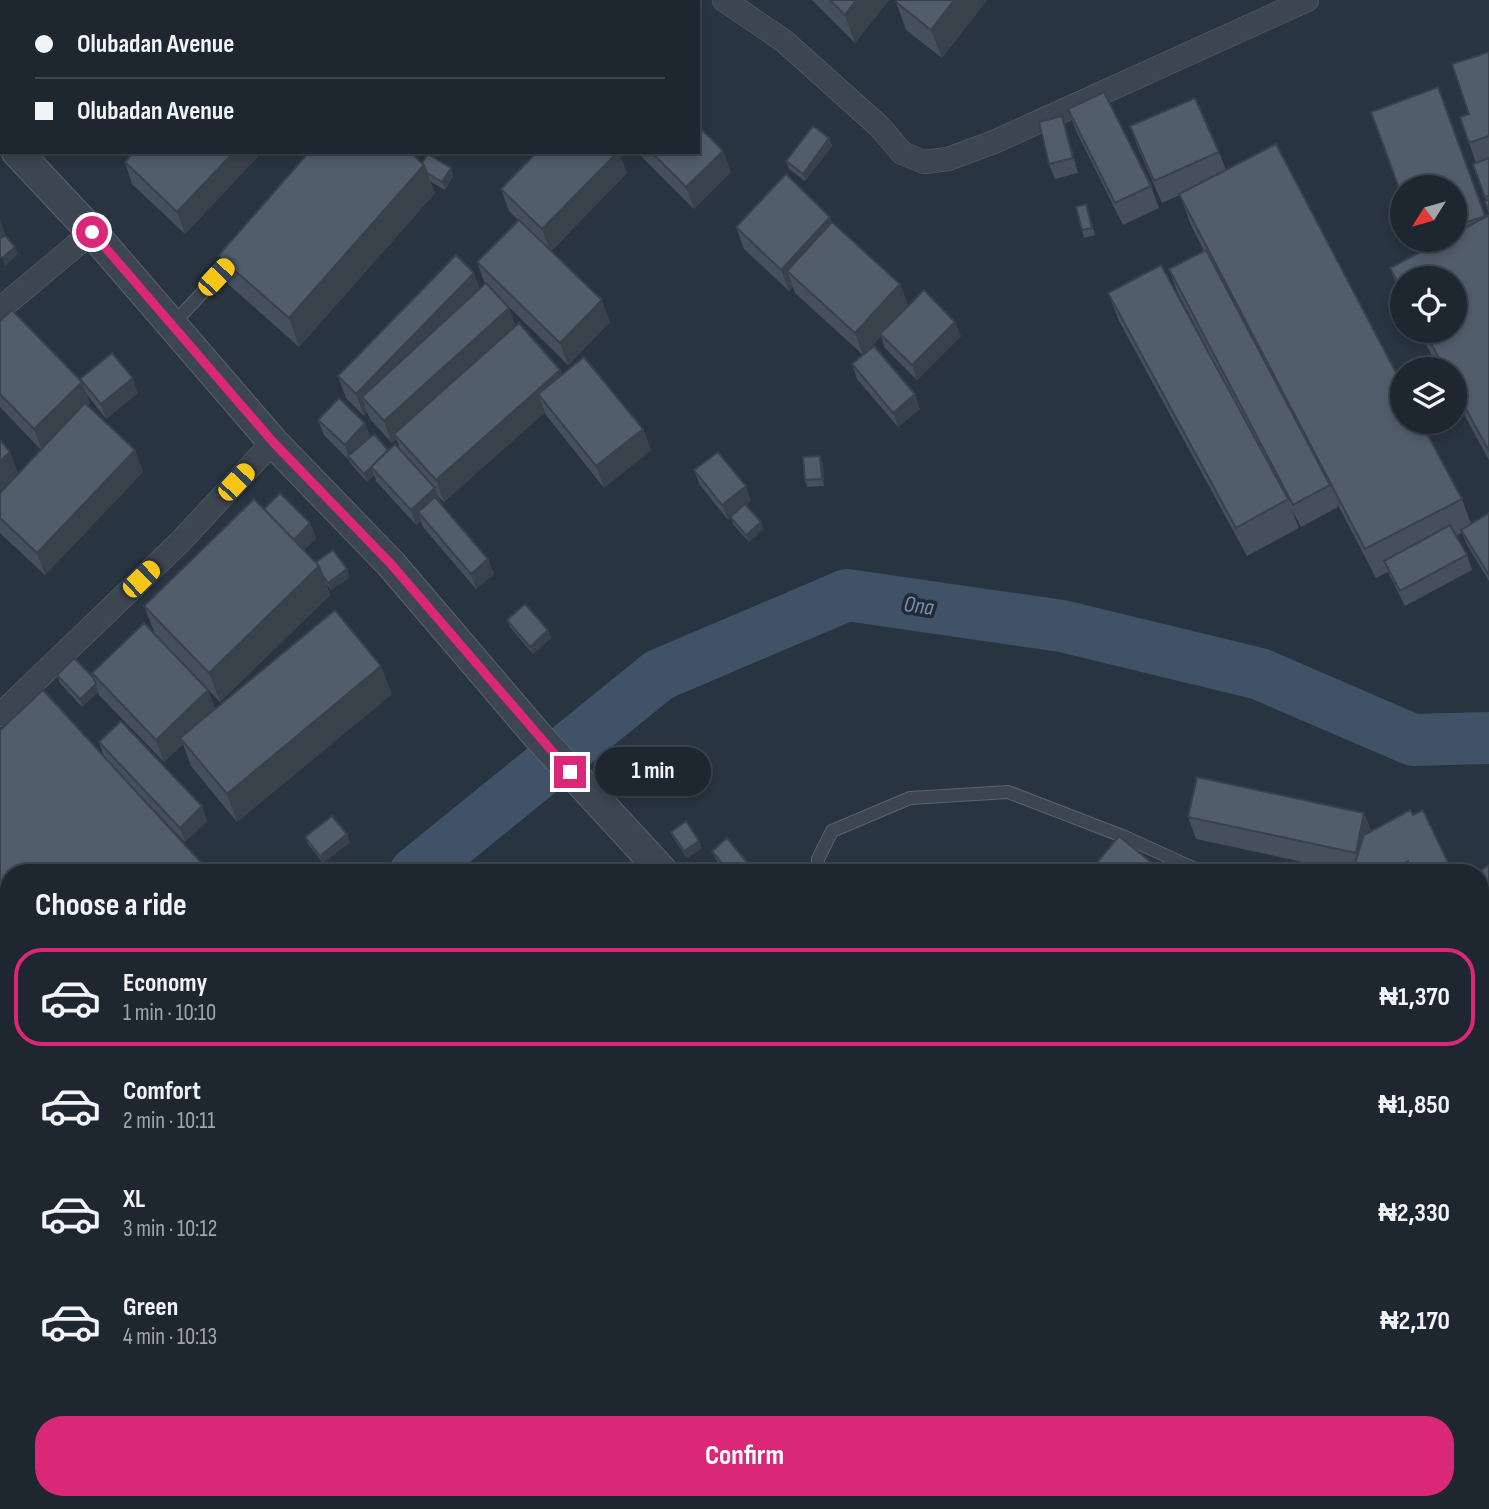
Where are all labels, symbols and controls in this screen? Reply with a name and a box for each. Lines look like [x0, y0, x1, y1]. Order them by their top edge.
text: Olubadan Avenue [77, 29, 234, 60]
text: Olubadan Avenue [77, 96, 234, 127]
north arrow [1390, 175, 1466, 252]
map controls [1390, 175, 1467, 434]
route start [76, 216, 108, 248]
car [194, 254, 239, 300]
button: locate [1390, 266, 1467, 343]
button: layers [1390, 357, 1467, 434]
car [214, 459, 259, 505]
car [119, 557, 164, 601]
water label: Ona [902, 590, 936, 622]
callout: 1 min [594, 748, 710, 796]
route end [554, 756, 586, 788]
text: 1 min [632, 757, 674, 785]
text: Choose a ride [35, 886, 187, 925]
icon: car [39, 966, 102, 1029]
text: Economy [123, 968, 207, 999]
text: ₦1,370 [1379, 982, 1450, 1013]
text: 1 min · 10:10 [123, 999, 216, 1027]
icon: car [39, 1074, 102, 1137]
text: Comfort [123, 1076, 201, 1107]
text: ₦1,850 [1378, 1090, 1450, 1121]
text: 2 min · 10:11 [123, 1107, 215, 1135]
icon: car [39, 1182, 102, 1245]
text: XL [123, 1184, 145, 1215]
text: ₦2,330 [1378, 1198, 1450, 1229]
text: 3 min · 10:12 [123, 1215, 217, 1243]
icon: car [39, 1290, 102, 1353]
text: Green [123, 1292, 178, 1323]
text: ₦2,170 [1380, 1306, 1450, 1337]
text: 4 min · 10:13 [123, 1323, 217, 1351]
button: Confirm [35, 1416, 1454, 1496]

